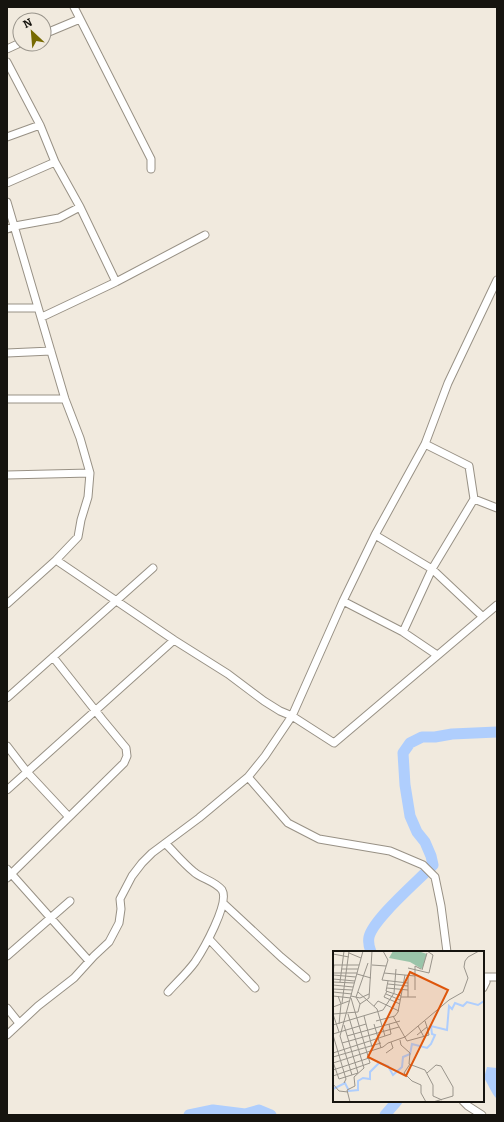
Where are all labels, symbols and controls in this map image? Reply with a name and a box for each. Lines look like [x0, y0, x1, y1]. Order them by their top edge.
north arrow [12, 12, 52, 52]
text: N [21, 16, 35, 31]
inset map [333, 951, 484, 1102]

